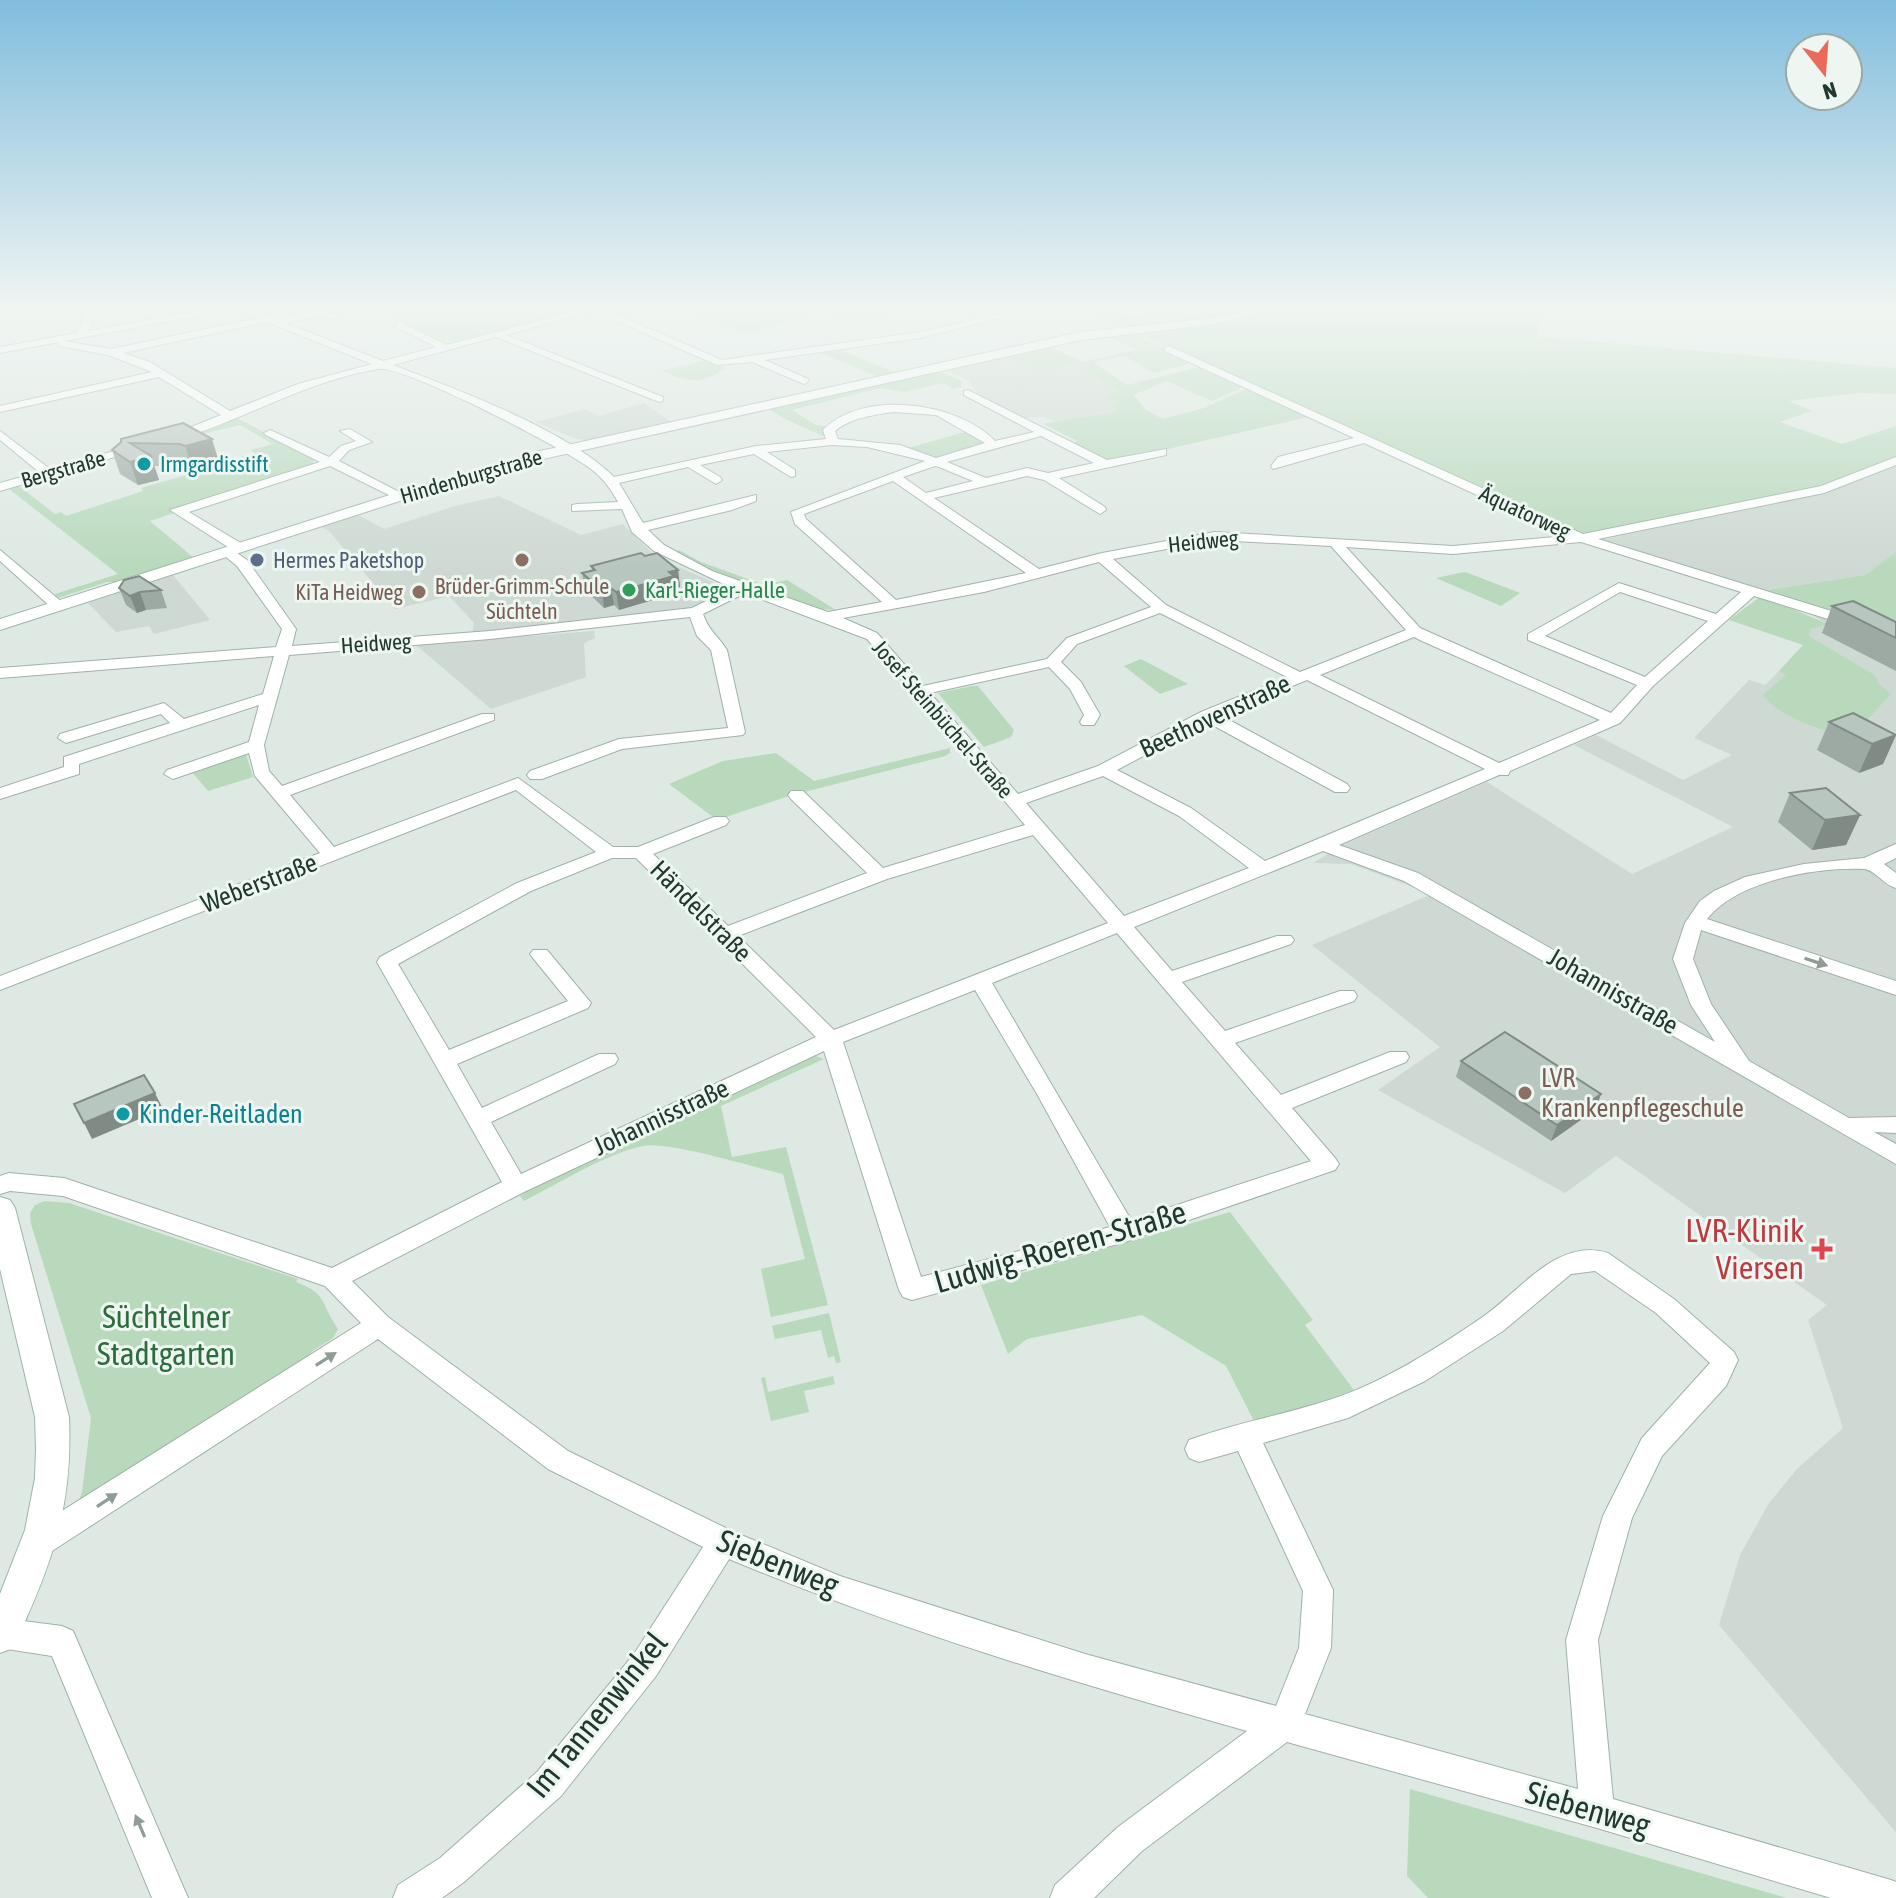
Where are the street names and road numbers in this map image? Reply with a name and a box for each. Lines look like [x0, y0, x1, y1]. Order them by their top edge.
street label: Hindenburgstraße [397, 443, 545, 509]
street label: Bergstraße [18, 445, 108, 493]
street label: Äquatorweg [1475, 480, 1575, 545]
street label: Heidweg [1167, 524, 1240, 558]
street label: Heidweg [340, 628, 413, 658]
street label: Josef-Steinbüchel-Straße [867, 635, 1019, 803]
street label: Beethovenstraße [1135, 668, 1295, 764]
street label: Weberstraße [197, 847, 321, 919]
street label: Händelstraße [644, 854, 758, 968]
street label: Johannisstraße [1542, 942, 1684, 1040]
street label: Johannisstraße [589, 1073, 733, 1161]
street label: Ludwig-Roeren-Straße [930, 1193, 1190, 1300]
street label: Siebenweg [712, 1521, 844, 1604]
street label: Im Tannenwinkel [519, 1624, 675, 1805]
street label: Siebenweg [1522, 1773, 1655, 1844]

